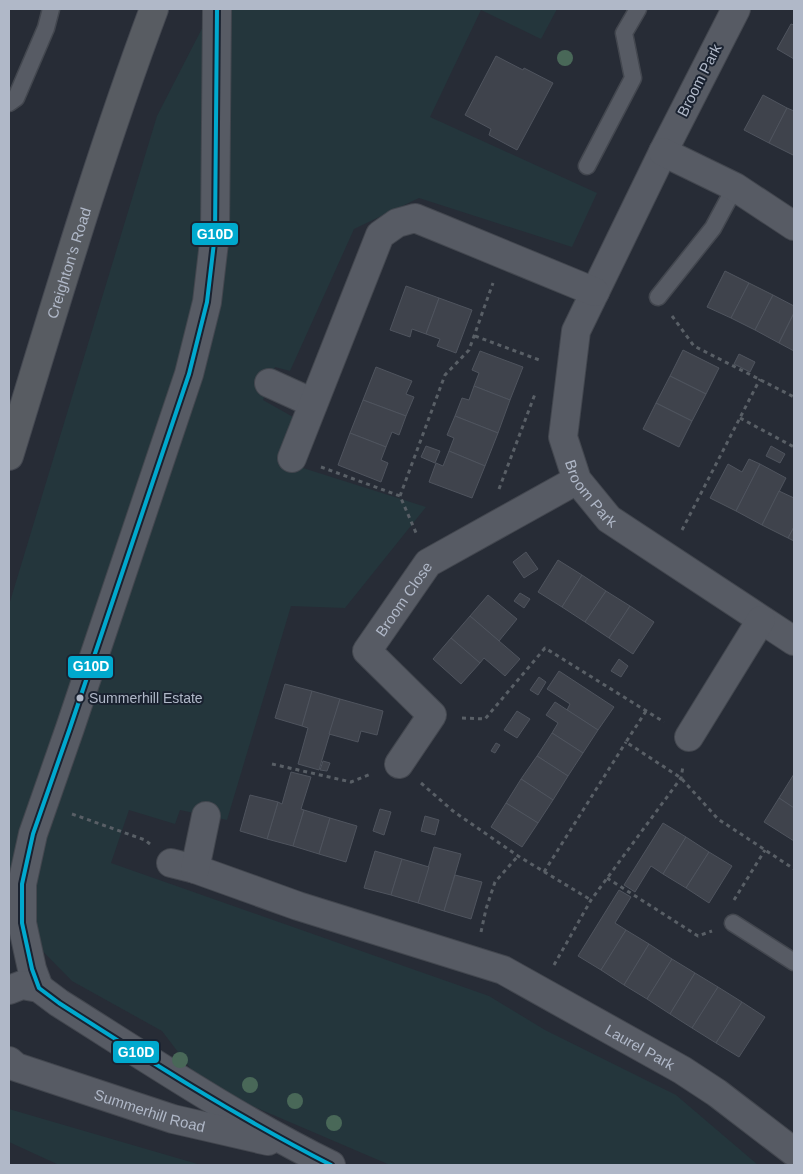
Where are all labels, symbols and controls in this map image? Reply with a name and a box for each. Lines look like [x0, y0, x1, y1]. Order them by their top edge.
street label: Broom Park [673, 40, 725, 119]
street label: Creighton's Road [43, 205, 94, 321]
line badge: G10D [191, 222, 239, 246]
text: G10D [197, 226, 233, 242]
street label: Broom Park [562, 457, 620, 531]
street label: Broom Close [372, 558, 435, 639]
line badge: G10D [67, 655, 114, 679]
text: G10D [73, 658, 109, 674]
place label: Summerhill Estate [89, 690, 203, 706]
marker: Summerhill Estate [75, 693, 85, 703]
street label: Laurel Park [602, 1020, 678, 1073]
line badge: G10D [112, 1040, 160, 1064]
text: G10D [118, 1044, 154, 1060]
street label: Summerhill Road [92, 1085, 207, 1135]

